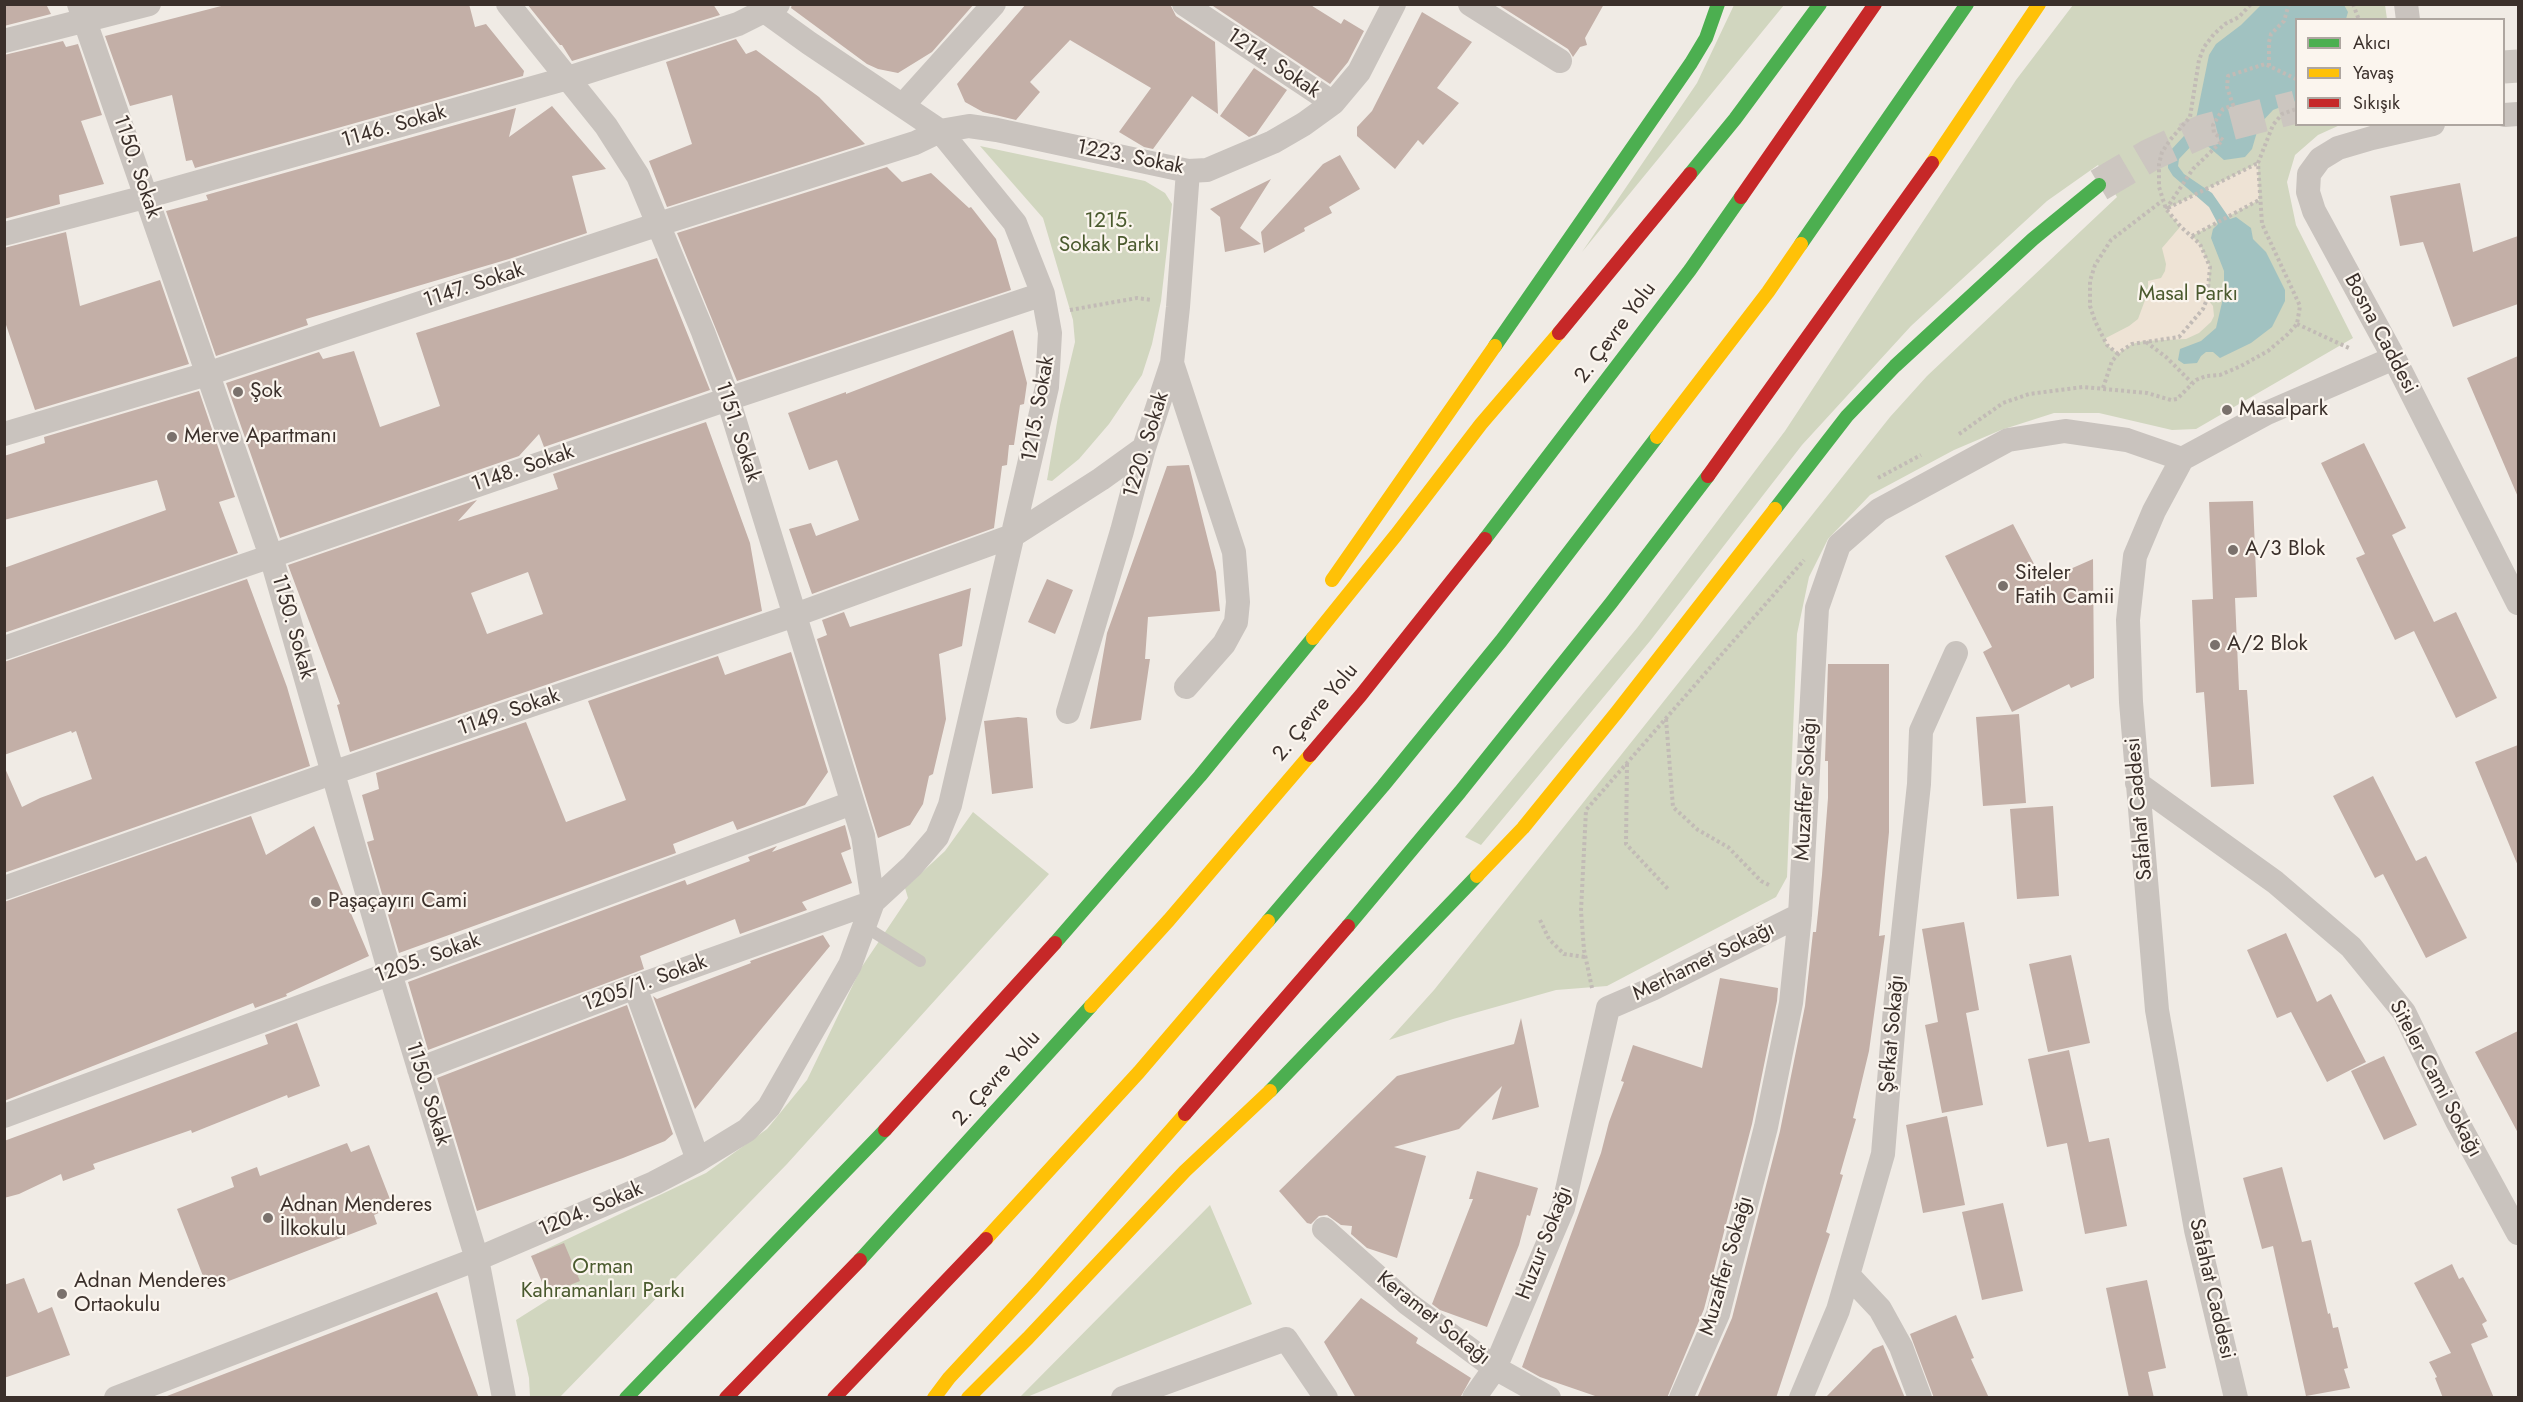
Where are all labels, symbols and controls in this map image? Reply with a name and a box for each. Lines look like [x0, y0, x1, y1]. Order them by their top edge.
legend [2295, 18, 2505, 126]
street label: 1214. Sokak [1221, 24, 1325, 104]
text: Akıcı [2353, 30, 2391, 56]
text: Yavaş [2353, 60, 2394, 86]
text: Sıkışık [2353, 90, 2400, 116]
street label: 1146. Sokak [339, 100, 449, 154]
street label: 1150. Sokak [107, 112, 165, 222]
street label: 1223. Sokak [1074, 135, 1186, 181]
park label: 1215. Sokak Parkı [1059, 209, 1159, 259]
street label: 1147. Sokak [421, 258, 527, 314]
street label: Bosna Caddesi [2338, 270, 2422, 398]
street label: 2. Çevre Yolu [1570, 278, 1662, 388]
park label: Masal Parkı [2138, 282, 2238, 308]
street label: 1215. Sokak [1017, 354, 1061, 464]
street label: 1151. Sokak [709, 378, 765, 486]
place label: Şok [250, 379, 282, 405]
marker: Şok [231, 385, 245, 399]
street label: 1220. Sokak [1119, 389, 1175, 501]
place label: Masalpark [2239, 397, 2328, 423]
marker: Masalpark [2220, 403, 2234, 417]
place label: Merve Apartmanı [184, 424, 337, 450]
marker: Merve Apartmanı [165, 430, 179, 444]
street label: 1148. Sokak [469, 440, 577, 498]
place label: A/3 Blok [2245, 537, 2325, 563]
marker: A/3 Blok [2226, 543, 2240, 557]
place label: Siteler Fatih Camii [2015, 561, 2115, 611]
street label: 1150. Sokak [265, 572, 319, 682]
marker: Siteler Fatih Camii [1996, 579, 2010, 593]
place label: A/2 Blok [2227, 632, 2308, 658]
marker: A/2 Blok [2208, 638, 2222, 652]
street label: 2. Çevre Yolu [1268, 659, 1364, 767]
street label: 1149. Sokak [455, 684, 563, 742]
street label: Muzaffer Sokağı [1791, 717, 1823, 861]
street label: Safahat Caddesi [2121, 737, 2159, 881]
place label: Paşaçayırı Cami [328, 889, 468, 915]
marker: Paşaçayırı Cami [309, 895, 323, 909]
street label: Merhamet Sokağı [1629, 917, 1779, 1007]
street label: 1205. Sokak [372, 928, 484, 990]
street label: 1205/1. Sokak [579, 950, 711, 1018]
street label: Şefkat Sokağı [1875, 974, 1911, 1094]
street label: Siteler Cami Sokağı [2383, 996, 2487, 1162]
street label: 2. Çevre Yolu [948, 1026, 1046, 1132]
street label: 1150. Sokak [399, 1039, 455, 1149]
street label: 1204. Sokak [535, 1177, 647, 1243]
street label: Huzur Sokağı [1512, 1183, 1578, 1303]
place label: Adnan Menderes İlkokulu [280, 1193, 432, 1243]
street label: Muzaffer Sokağı [1695, 1193, 1759, 1339]
marker: Adnan Menderes İlkokulu [261, 1211, 275, 1225]
street label: Safahat Caddesi [2183, 1216, 2239, 1362]
park label: Orman Kahramanları Parkı [521, 1255, 685, 1305]
street label: Keramet Sokağı [1371, 1267, 1495, 1371]
place label: Adnan Menderes Ortaokulu [74, 1269, 226, 1319]
marker: Adnan Menderes Ortaokulu [55, 1287, 69, 1301]

